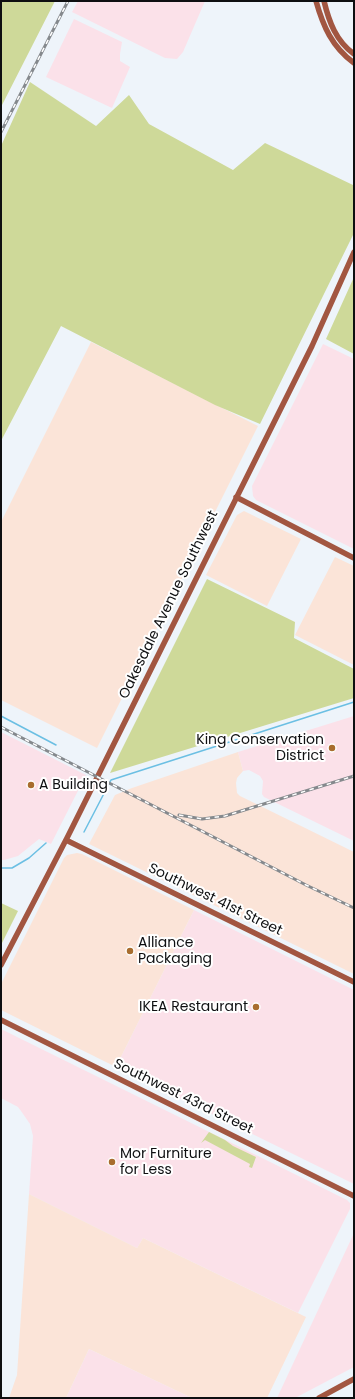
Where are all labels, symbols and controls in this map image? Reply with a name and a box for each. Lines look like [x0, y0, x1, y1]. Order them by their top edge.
street label: Oakesdale Avenue Southwest [116, 508, 222, 702]
place label: King Conservation District [196, 732, 324, 764]
marker: King Conservation District [327, 743, 337, 753]
place label: A Building [39, 777, 108, 793]
marker: A Building [26, 780, 36, 790]
street label: Southwest 41st Street [145, 860, 285, 940]
place label: Alliance Packaging [138, 935, 212, 968]
marker: Alliance Packaging [125, 946, 135, 956]
place label: IKEA Restaurant [139, 999, 248, 1015]
marker: IKEA Restaurant [251, 1002, 261, 1012]
street label: Southwest 43rd Street [111, 1056, 255, 1138]
place label: Mor Furniture for Less [120, 1146, 212, 1178]
marker: Mor Furniture for Less [107, 1157, 117, 1167]

